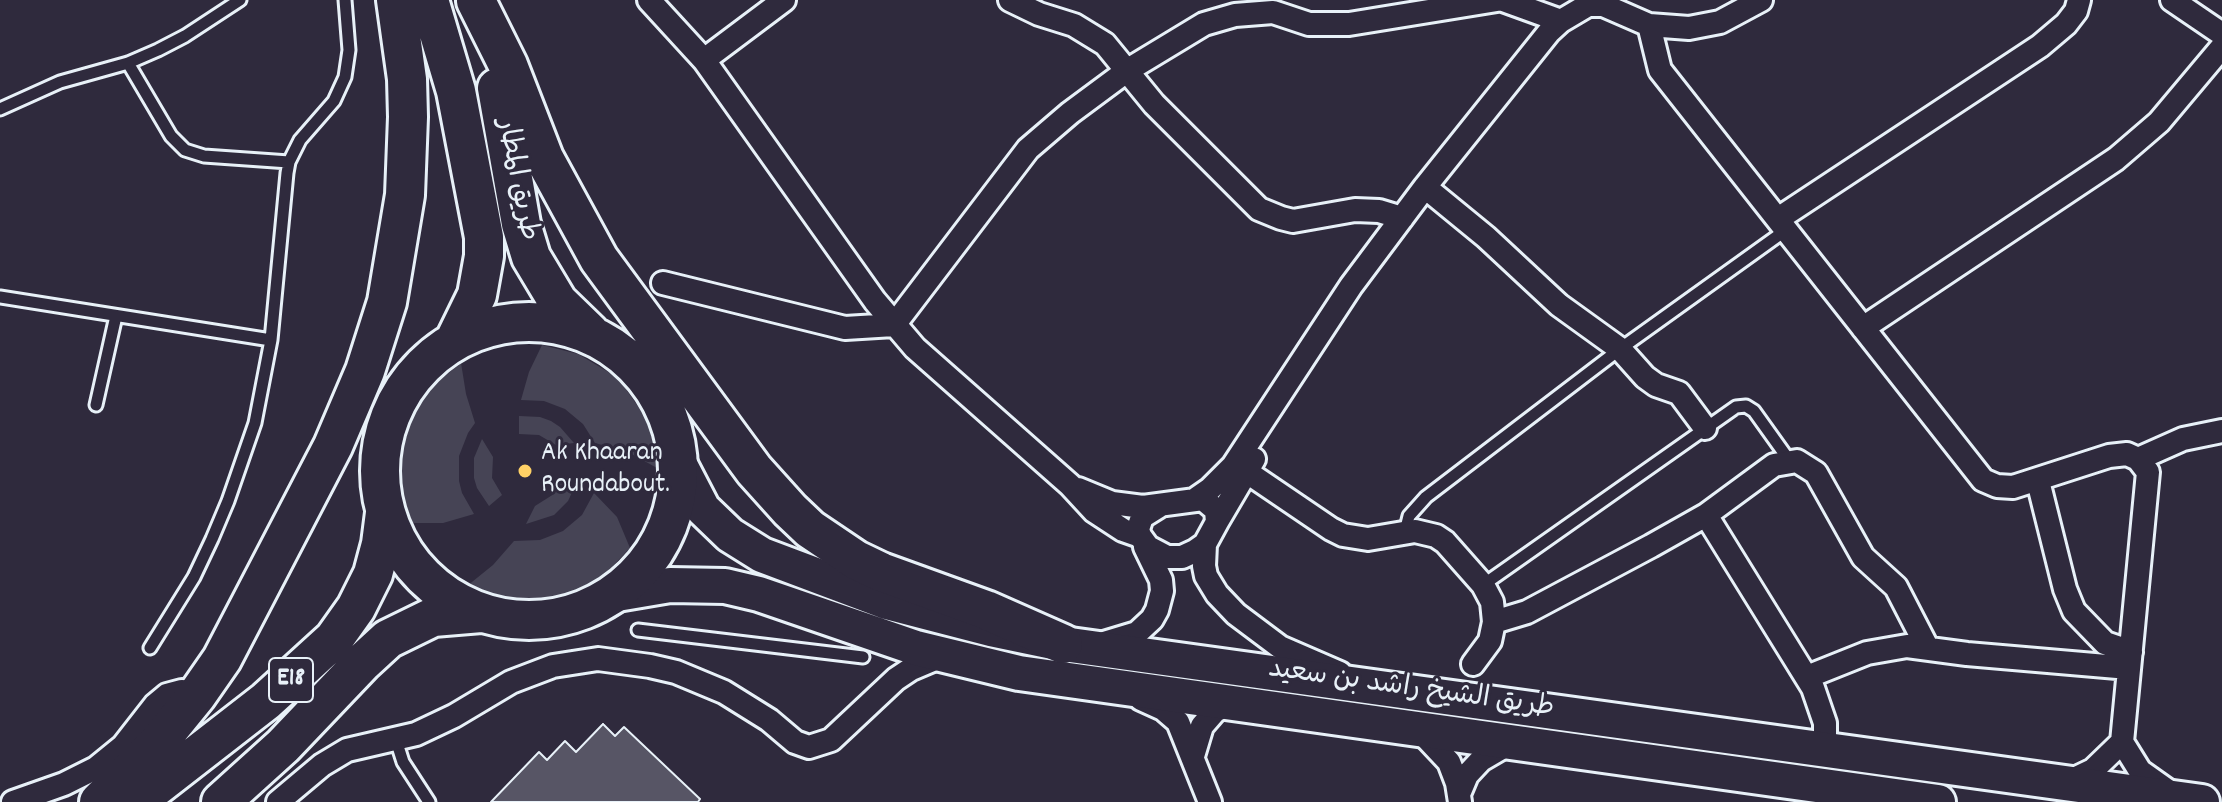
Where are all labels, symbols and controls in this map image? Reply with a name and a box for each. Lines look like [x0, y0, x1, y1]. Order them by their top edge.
street label: طريق المطار [487, 116, 543, 244]
place label: Ak Khaaran Roundabout. [541, 438, 670, 504]
marker: Ak Khaaran Roundabout. [516, 462, 534, 480]
street label: طريق الشيخ راشد بن سعيد [1266, 654, 1556, 728]
road number: E18 [269, 658, 313, 702]

